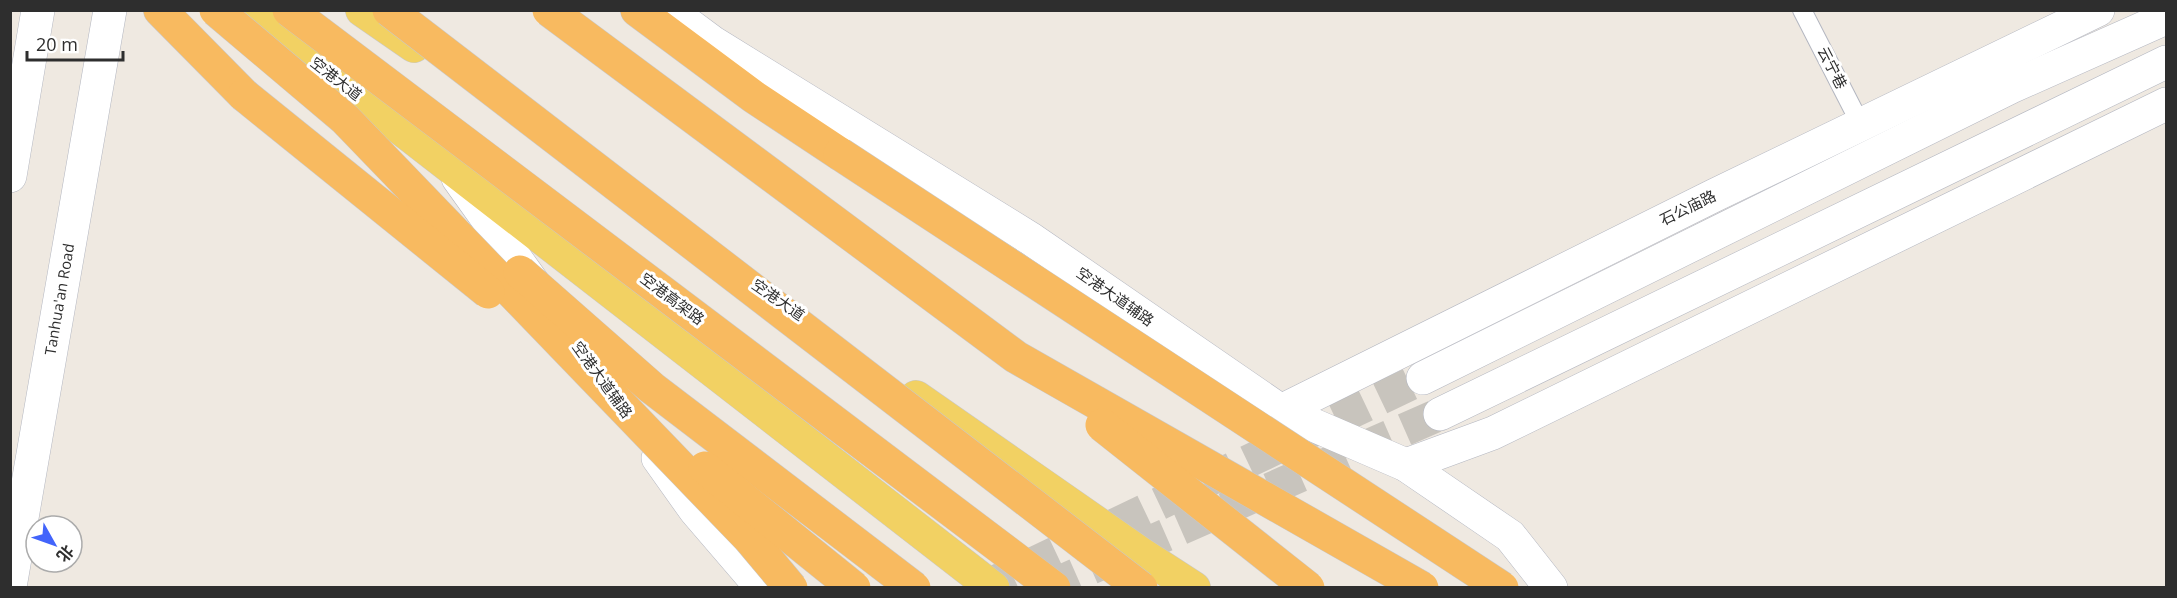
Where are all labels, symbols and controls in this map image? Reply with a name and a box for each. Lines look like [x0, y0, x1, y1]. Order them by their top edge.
scale bar [27, 24, 123, 62]
text: 20 m [36, 32, 78, 56]
street label: 云宁巷 [1814, 43, 1852, 92]
street label: 空港大道 [307, 52, 366, 105]
street label: 石公庙路 [1656, 185, 1719, 229]
street label: Tanhua'an Road [39, 242, 78, 357]
street label: 空港大道辅路 [1073, 262, 1158, 330]
street label: 空港高架路 [637, 268, 709, 329]
street label: 空港大道 [748, 274, 809, 325]
street label: 空港大道辅路 [568, 337, 637, 422]
north arrow [24, 514, 84, 574]
text: 北 [52, 540, 79, 567]

